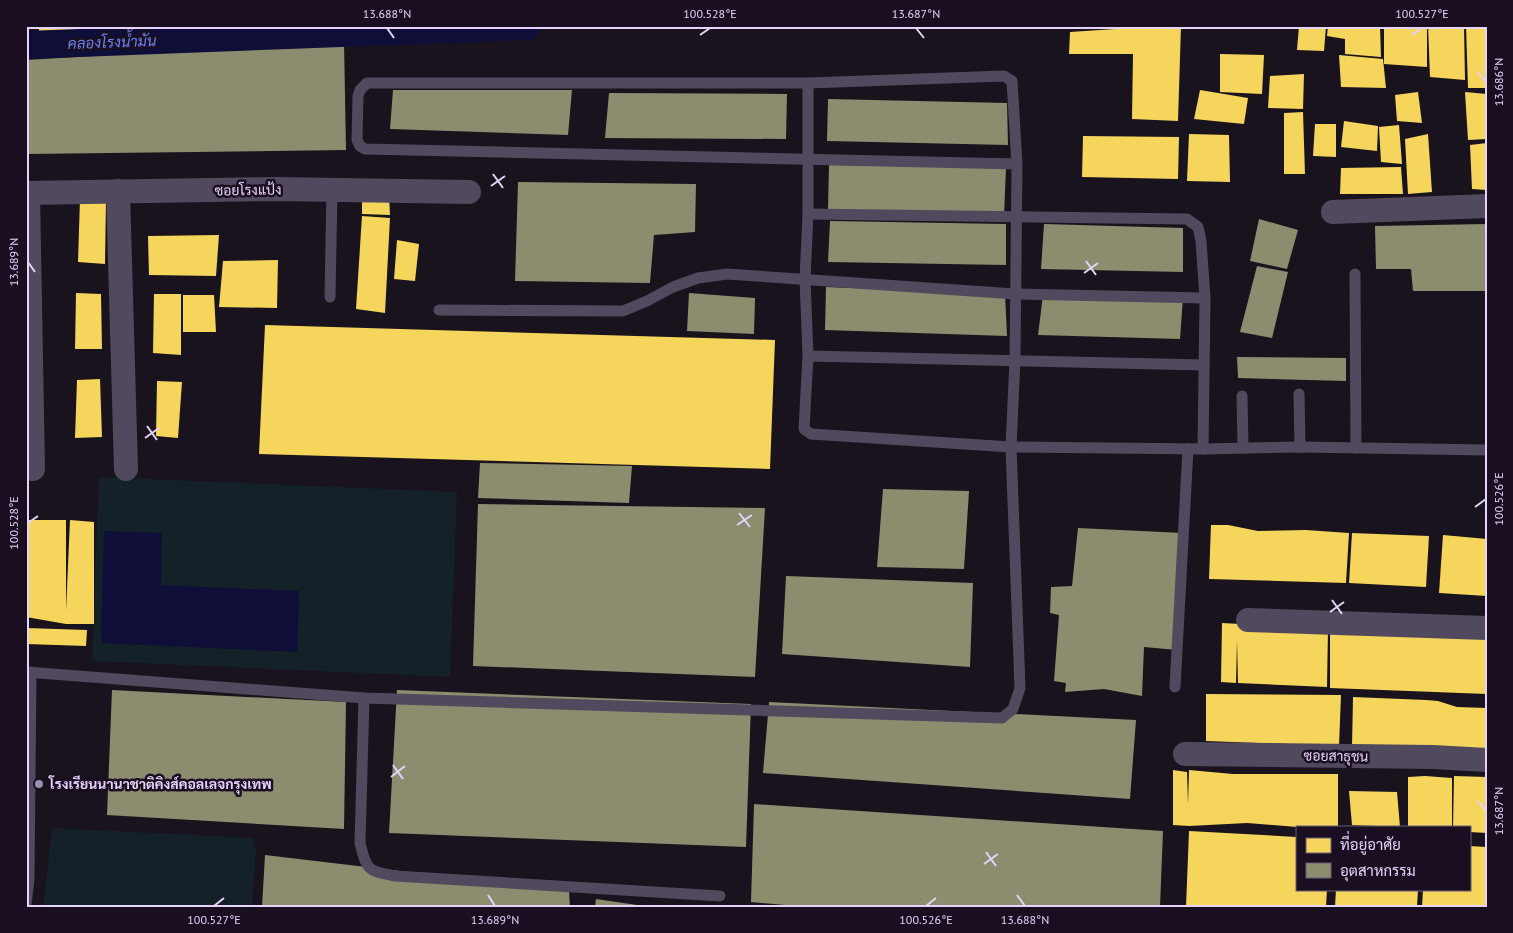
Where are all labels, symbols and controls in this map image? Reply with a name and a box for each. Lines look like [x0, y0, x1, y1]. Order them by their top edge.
text: 13.688°N [363, 6, 411, 21]
text: 100.528°E [683, 6, 737, 21]
text: 13.687°N [892, 6, 940, 21]
text: 100.527°E [1395, 6, 1449, 21]
water label: คลองโรงน้ำมัน [67, 28, 157, 53]
text: 13.686°N [1491, 58, 1506, 106]
street label: ซอยโรงแป้ง [214, 180, 282, 200]
text: 13.689°N [6, 238, 21, 286]
text: 100.526°E [1491, 472, 1506, 526]
text: 100.528°E [6, 496, 21, 550]
street label: ซอยสาธุชน [1303, 746, 1369, 767]
place label: โรงเรียนนานาชาติคิงส์คอลเลจกรุงเทพ [48, 775, 272, 795]
marker: โรงเรียนนานาชาติคิงส์คอลเลจกรุงเทพ [33, 778, 45, 790]
text: 13.687°N [1491, 787, 1506, 835]
legend [1296, 826, 1470, 890]
text: ที่อยู่อาศัย [1340, 830, 1401, 855]
text: อุตสาหกรรม [1340, 861, 1416, 882]
text: 100.527°E [187, 912, 241, 927]
text: 13.689°N [471, 912, 519, 927]
text: 100.526°E [899, 912, 953, 927]
text: 13.688°N [1001, 912, 1049, 927]

